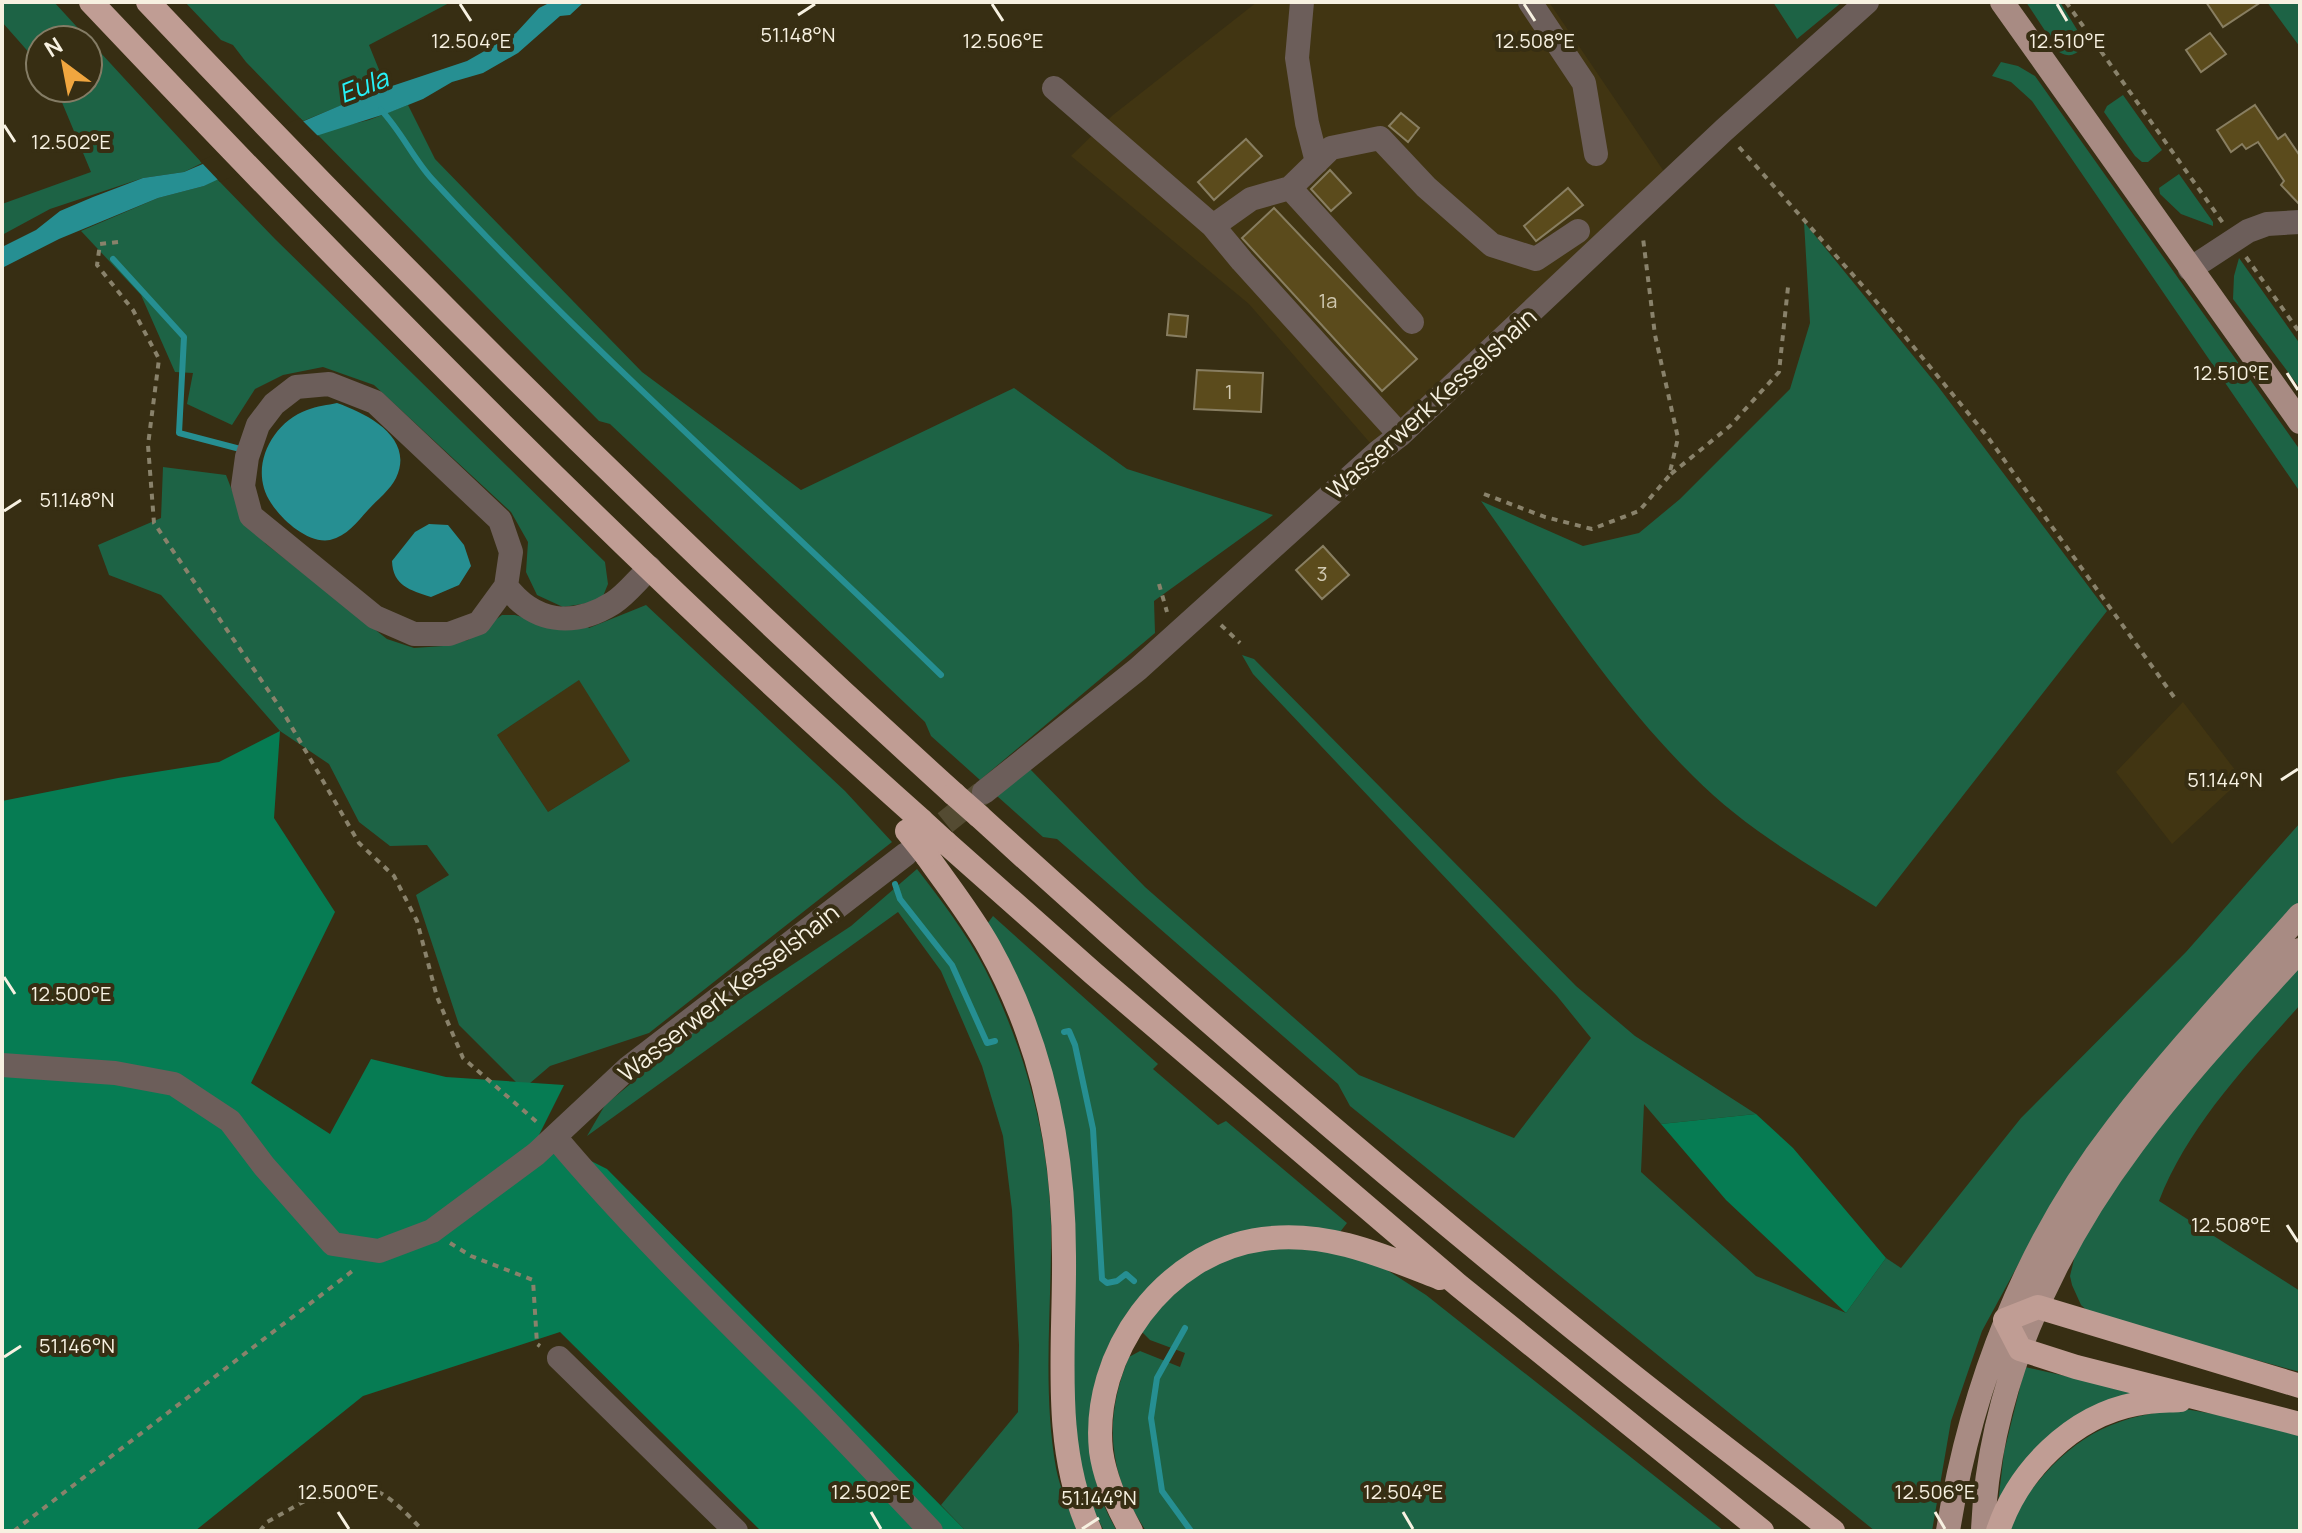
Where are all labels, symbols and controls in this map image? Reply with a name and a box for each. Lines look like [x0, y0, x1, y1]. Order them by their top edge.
text: 51.148°N [760, 21, 836, 48]
north arrow [24, 24, 104, 104]
text: 12.504°E [431, 27, 511, 54]
text: 12.506°E [963, 27, 1043, 54]
text: 12.508°E [1495, 27, 1575, 54]
text: 12.510°E [2029, 27, 2105, 54]
text: N [39, 30, 68, 64]
water label: Eula [333, 59, 395, 111]
text: 12.502°E [31, 128, 111, 155]
house number: 1a [1319, 287, 1337, 314]
street label: Wasserwerk Kesselshain [1319, 300, 1543, 506]
text: 12.510°E [2193, 359, 2269, 386]
house number: 1 [1225, 378, 1233, 405]
text: 51.148°N [39, 486, 115, 513]
house number: 3 [1316, 560, 1328, 587]
text: 51.144°N [2187, 766, 2263, 793]
street label: Wasserwerk Kesselshain [611, 895, 845, 1089]
text: 12.500°E [31, 980, 111, 1007]
text: 12.508°E [2191, 1211, 2271, 1238]
text: 51.146°N [39, 1332, 115, 1359]
text: 12.500°E [298, 1478, 378, 1505]
text: 12.502°E [831, 1478, 911, 1505]
text: 12.504°E [1363, 1478, 1443, 1505]
text: 12.506°E [1895, 1478, 1975, 1505]
text: 51.144°N [1061, 1484, 1137, 1511]

